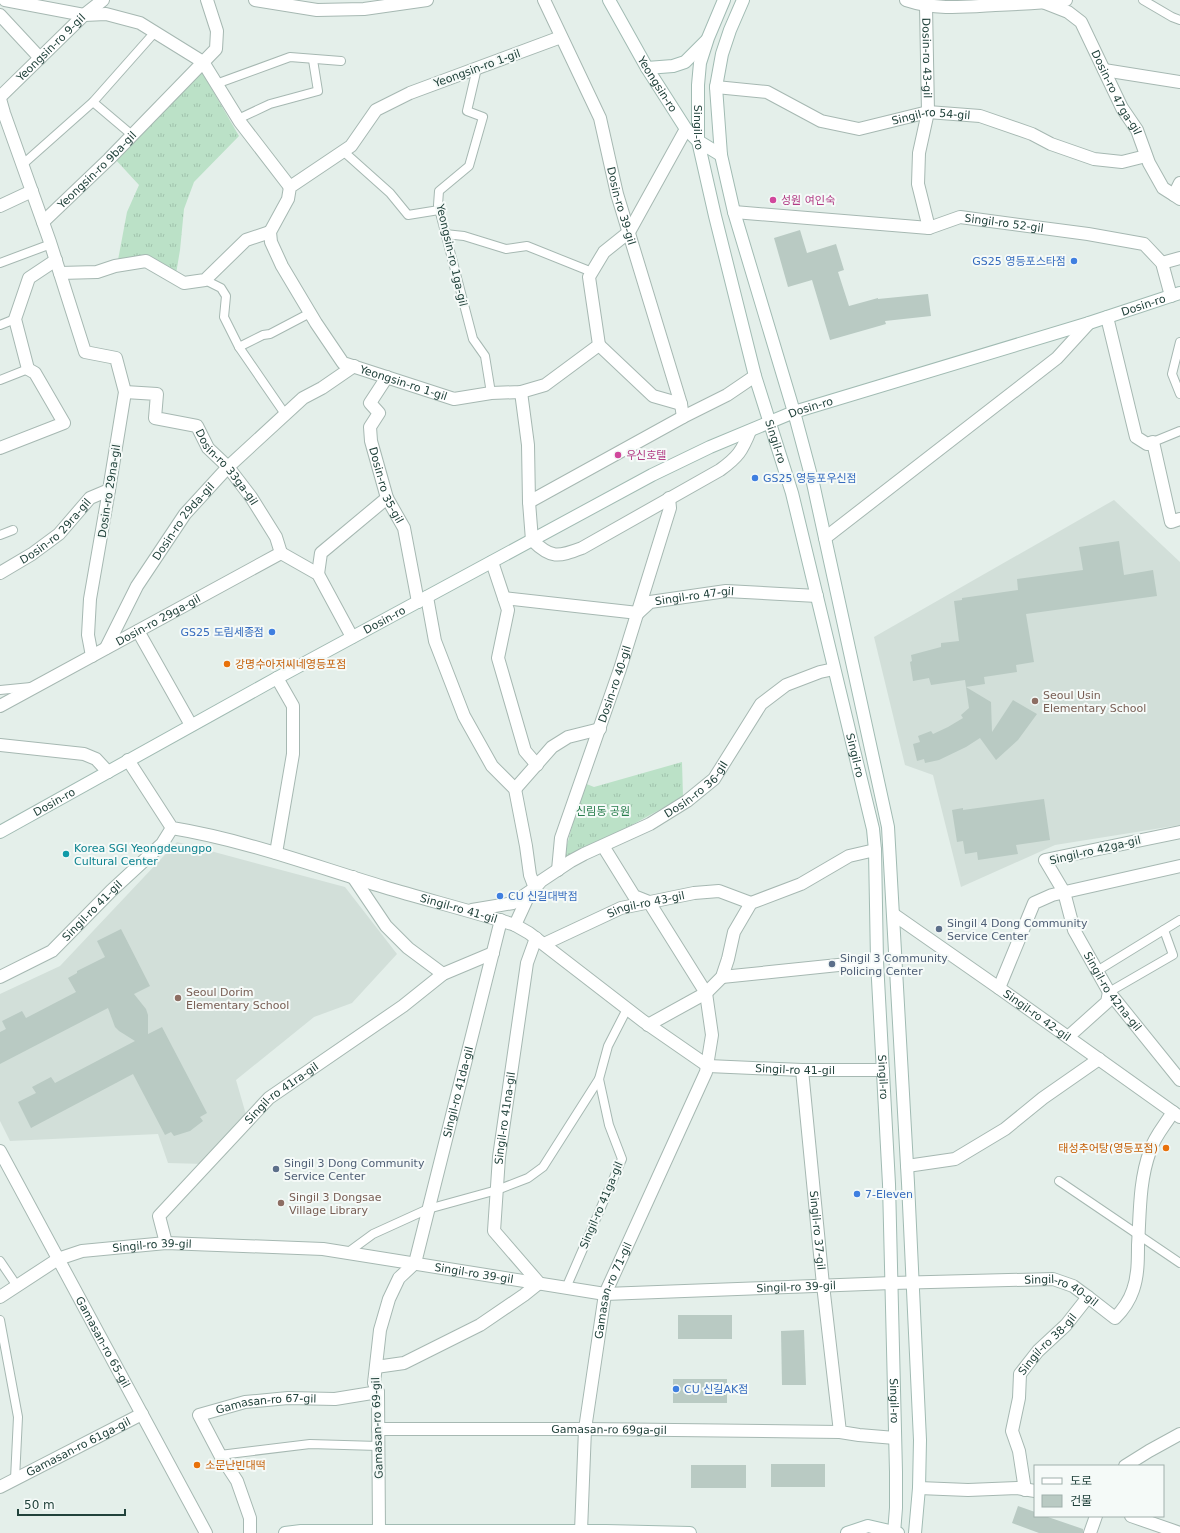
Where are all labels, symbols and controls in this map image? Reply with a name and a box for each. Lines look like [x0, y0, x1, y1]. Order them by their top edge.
street label: Yeongsin-ro 9-gil [13, 11, 88, 85]
street label: Dosin-ro 43-gil [919, 18, 934, 98]
street label: Yeongsin-ro 1-gil [431, 47, 522, 90]
street label: Dosin-ro 47ga-gil [1088, 48, 1144, 136]
street label: Yeongsin-ro [634, 53, 680, 115]
street label: Singil-ro [691, 105, 706, 152]
street label: Singil-ro 54-gil [890, 106, 971, 128]
street label: Yeongsin-ro 9ba-gil [54, 129, 139, 212]
street label: Dosin-ro 39-gil [604, 166, 638, 247]
place label: 성원 여인숙 [781, 194, 835, 207]
marker: 성원 여인숙 [768, 195, 778, 205]
street label: Yeongsin-ro 1ga-gil [433, 202, 470, 308]
street label: Singil-ro 52-gil [964, 212, 1044, 235]
place label: GS25 영등포스타점 [972, 255, 1066, 268]
marker: GS25 영등포스타점 [1069, 256, 1079, 266]
street label: Dosin-ro [1120, 292, 1168, 319]
street label: Yeongsin-ro 1-gil [357, 363, 449, 403]
street label: Dosin-ro [786, 395, 835, 421]
street label: Singil-ro [762, 418, 788, 465]
street label: Dosin-ro 33ga-gil [192, 427, 260, 508]
street label: Dosin-ro 29na-gil [96, 444, 123, 539]
street label: Dosin-ro 35-gil [366, 446, 406, 526]
place label: 우신호텔 [626, 449, 666, 462]
marker: 우신호텔 [613, 450, 623, 460]
place label: GS25 영등포우신점 [763, 472, 857, 485]
marker: GS25 영등포우신점 [750, 473, 760, 483]
street label: Dosin-ro 29da-gil [150, 480, 217, 563]
street label: Dosin-ro 29ra-gil [18, 496, 94, 567]
street label: Singil-ro 47-gil [654, 585, 734, 608]
street label: Dosin-ro 29ga-gil [114, 592, 203, 649]
street label: Dosin-ro [361, 604, 408, 637]
place label: GS25 도림세종점 [180, 626, 264, 639]
marker: GS25 도림세종점 [267, 627, 277, 637]
street label: Dosin-ro 40-gil [596, 644, 634, 725]
place label: 강명수아저씨네영등포점 [235, 658, 346, 671]
marker: 강명수아저씨네영등포점 [222, 659, 232, 669]
place label: Seoul Usin Elementary School [1043, 689, 1146, 715]
marker: Seoul Usin Elementary School [1030, 696, 1040, 706]
street label: Singil-ro [843, 732, 866, 779]
street label: Dosin-ro 36-gil [662, 759, 731, 820]
street label: Dosin-ro [31, 785, 78, 819]
park label: 신림동 공원 [576, 805, 630, 818]
street label: Singil-ro 42ga-gil [1048, 834, 1142, 867]
place label: Korea SGI Yeongdeungpo Cultural Center [74, 842, 212, 868]
marker: Korea SGI Yeongdeungpo Cultural Center [61, 849, 71, 859]
street label: Singil-ro 41-gil [60, 878, 125, 944]
street label: Singil-ro 43-gil [605, 889, 686, 921]
place label: CU 신길대박점 [508, 890, 578, 903]
marker: CU 신길대박점 [495, 891, 505, 901]
street label: Singil-ro 41-gil [418, 892, 499, 926]
place label: Singil 4 Dong Community Service Center [947, 917, 1088, 943]
marker: Singil 4 Dong Community Service Center [934, 924, 944, 934]
street label: Singil-ro 42na-gil [1081, 950, 1144, 1034]
place label: Singil 3 Community Policing Center [840, 952, 948, 978]
marker: Singil 3 Community Policing Center [827, 959, 837, 969]
place label: Seoul Dorim Elementary School [186, 986, 289, 1012]
street label: Singil-ro 42-gil [1001, 987, 1073, 1044]
marker: Seoul Dorim Elementary School [173, 993, 183, 1003]
street label: Singil-ro 41da-gil [441, 1045, 476, 1139]
street label: Singil-ro [875, 1054, 890, 1100]
street label: Singil-ro 41ra-gil [242, 1060, 321, 1127]
street label: Singil-ro 41-gil [755, 1062, 835, 1077]
street label: Singil-ro 41na-gil [493, 1071, 518, 1165]
place label: 태성추어탕(영등포점) [1058, 1142, 1158, 1155]
marker: 태성추어탕(영등포점) [1161, 1143, 1171, 1153]
place label: Singil 3 Dong Community Service Center [284, 1157, 425, 1183]
street label: Singil-ro 41ga-gil [577, 1160, 626, 1251]
marker: Singil 3 Dong Community Service Center [271, 1164, 281, 1174]
place label: 7-Eleven [865, 1188, 913, 1201]
marker: 7-Eleven [852, 1189, 862, 1199]
street label: Singil-ro 37-gil [807, 1190, 827, 1271]
place label: Singil 3 Dongsae Village Library [289, 1191, 382, 1217]
marker: Singil 3 Dongsae Village Library [276, 1198, 286, 1208]
street label: Singil-ro 39-gil [112, 1237, 192, 1255]
street label: Gamasan-ro 71-gil [592, 1240, 635, 1340]
street label: Singil-ro 39-gil [433, 1261, 514, 1286]
street label: Singil-ro 40-gil [1024, 1273, 1100, 1309]
street label: Singil-ro 39-gil [756, 1279, 836, 1295]
street label: Gamasan-ro 65-gil [73, 1294, 132, 1390]
street label: Singil-ro 38-gil [1016, 1311, 1080, 1378]
street label: Gamasan-ro 69-gil [369, 1377, 386, 1479]
street label: Singil-ro [887, 1378, 901, 1424]
place label: CU 신길AK점 [684, 1383, 748, 1396]
marker: CU 신길AK점 [671, 1384, 681, 1394]
street label: Gamasan-ro 67-gil [214, 1392, 317, 1417]
street label: Gamasan-ro 61ga-gil [24, 1415, 133, 1479]
street label: Gamasan-ro 69ga-gil [551, 1423, 667, 1437]
place label: 소문난빈대떡 [205, 1459, 266, 1472]
marker: 소문난빈대떡 [192, 1460, 202, 1470]
legend [1034, 1465, 1164, 1517]
text: 도로 [1070, 1474, 1092, 1488]
scale bar [18, 1491, 125, 1517]
text: 건물 [1070, 1494, 1092, 1508]
text: 50 m [24, 1498, 55, 1512]

